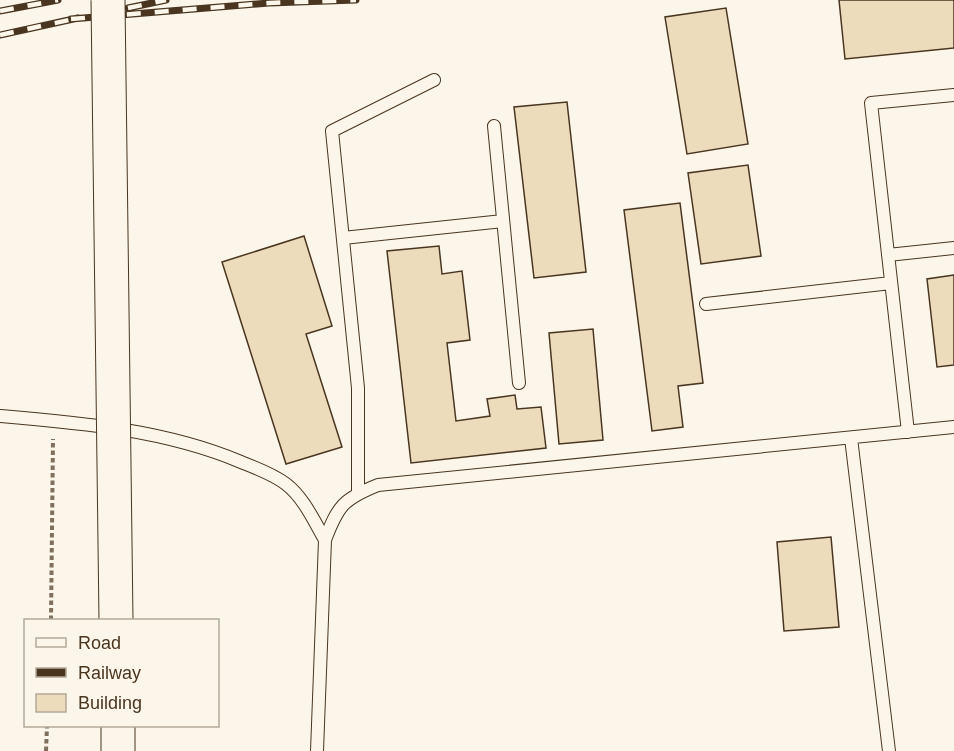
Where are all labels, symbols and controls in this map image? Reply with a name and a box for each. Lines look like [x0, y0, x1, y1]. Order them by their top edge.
legend [24, 619, 219, 727]
text: Road [78, 633, 121, 653]
text: Railway [78, 663, 141, 683]
text: Building [78, 693, 142, 713]

